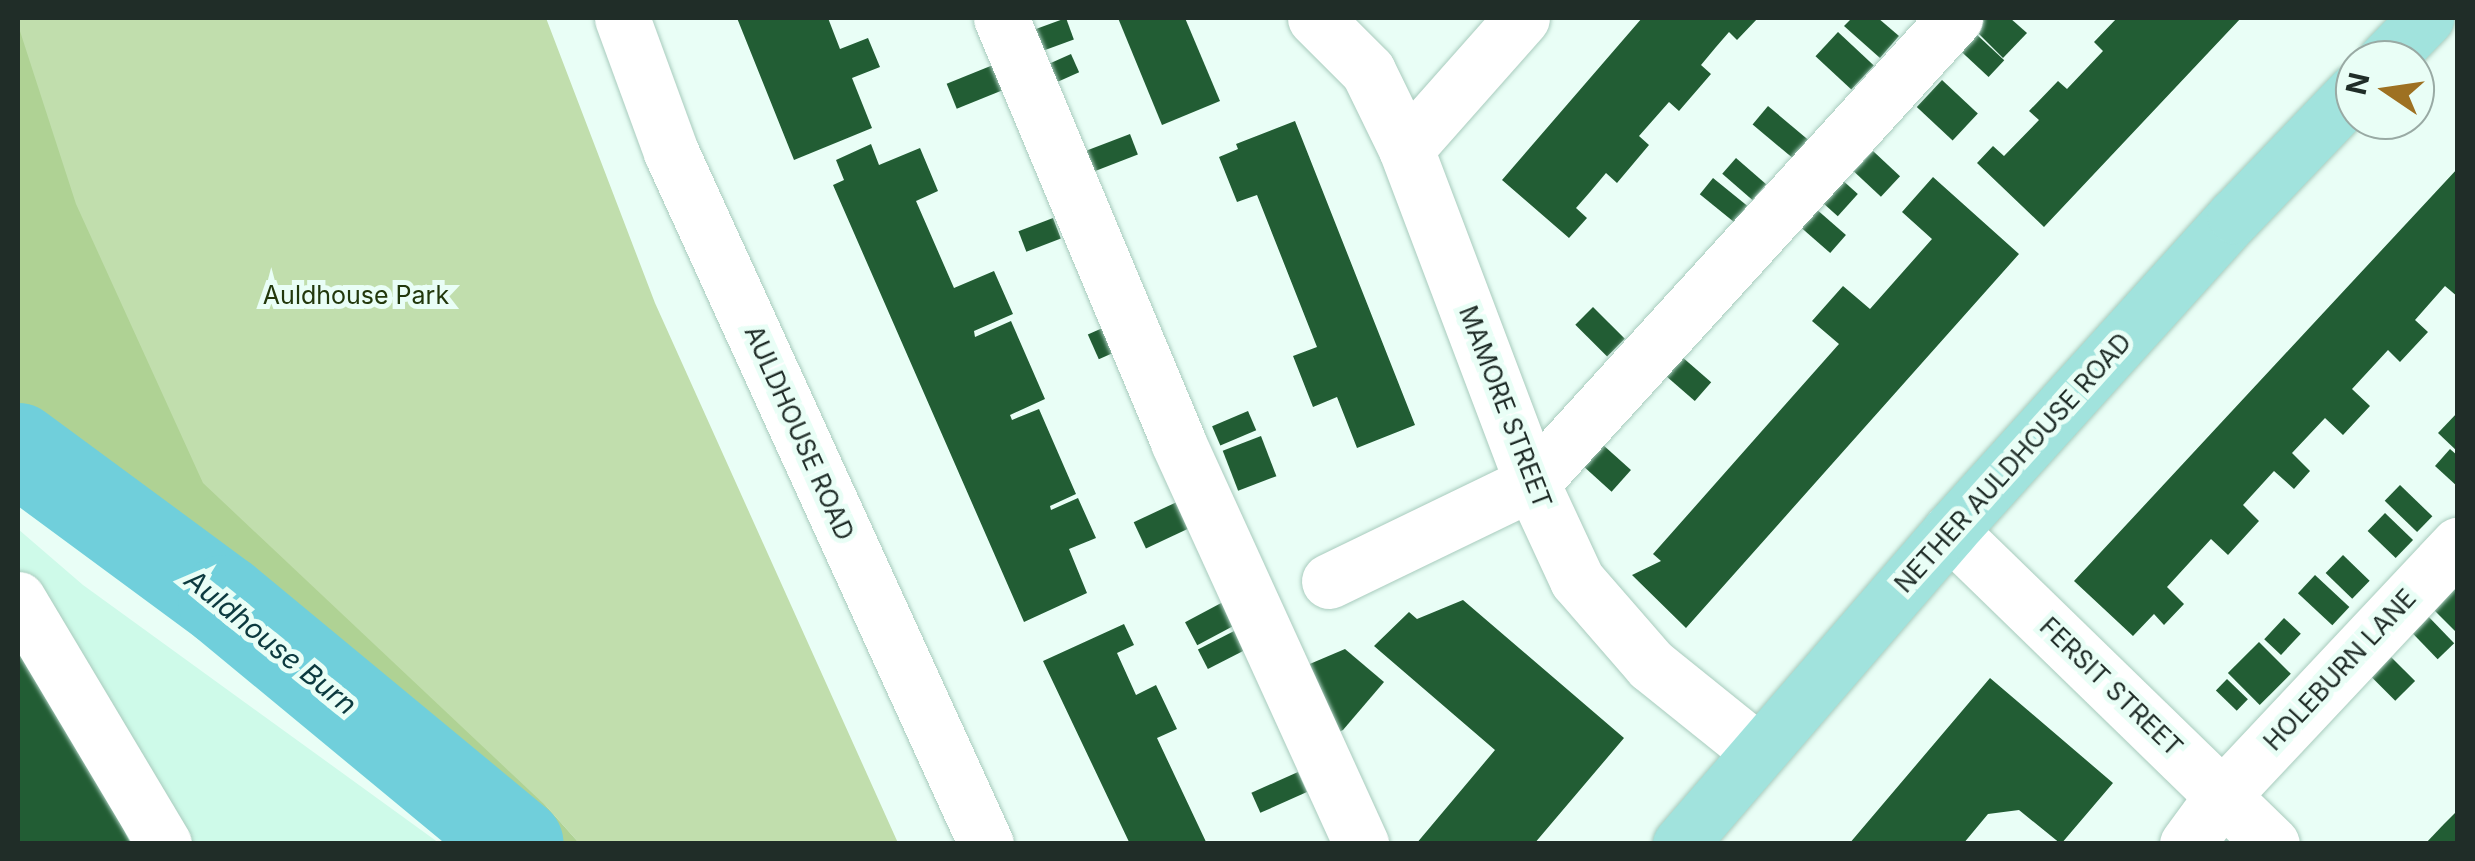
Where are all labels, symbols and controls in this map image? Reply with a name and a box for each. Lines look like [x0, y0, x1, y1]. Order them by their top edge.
north arrow [2335, 40, 2435, 140]
text: N [2339, 69, 2377, 98]
park label: Auldhouse Park [263, 280, 449, 310]
street label: MAMORE STREET [1453, 302, 1557, 512]
street label: AULDHOUSE ROAD [738, 321, 860, 545]
street label: NETHER AULDHOUSE ROAD [1889, 327, 2137, 599]
water label: Auldhouse Burn [178, 563, 364, 721]
street label: HOLEBURN LANE [2258, 583, 2422, 757]
street label: FERSIT STREET [2034, 612, 2188, 762]

